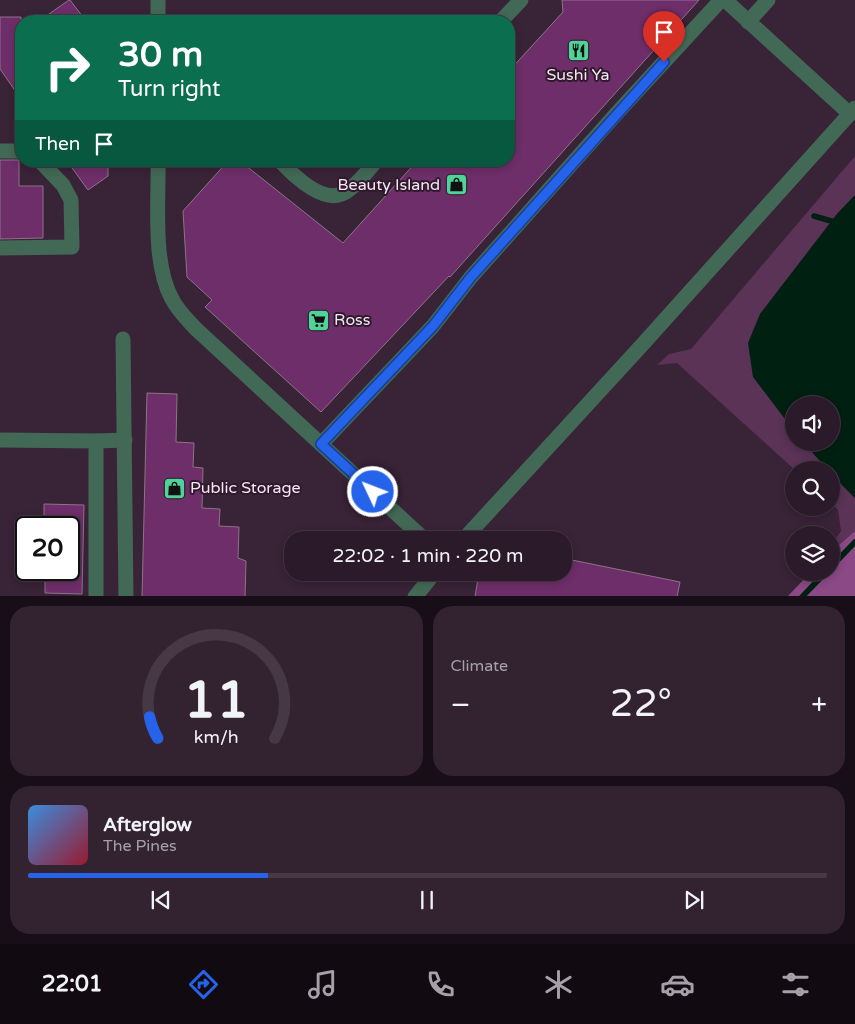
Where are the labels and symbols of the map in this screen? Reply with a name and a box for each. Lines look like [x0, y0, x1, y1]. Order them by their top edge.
pin [643, 11, 685, 62]
restaurant icon: Sushi Ya [566, 39, 590, 63]
place label: Sushi Ya [547, 65, 609, 85]
shop icon: Beauty Island [444, 173, 468, 197]
place label: Beauty Island [338, 175, 440, 195]
supermarket icon: Ross [306, 308, 330, 332]
place label: Ross [334, 310, 370, 330]
position arrow [346, 465, 398, 517]
shop icon: Public Storage [162, 476, 186, 500]
place label: Public Storage [190, 478, 301, 498]
speed limit sign: 20 [15, 516, 80, 581]

